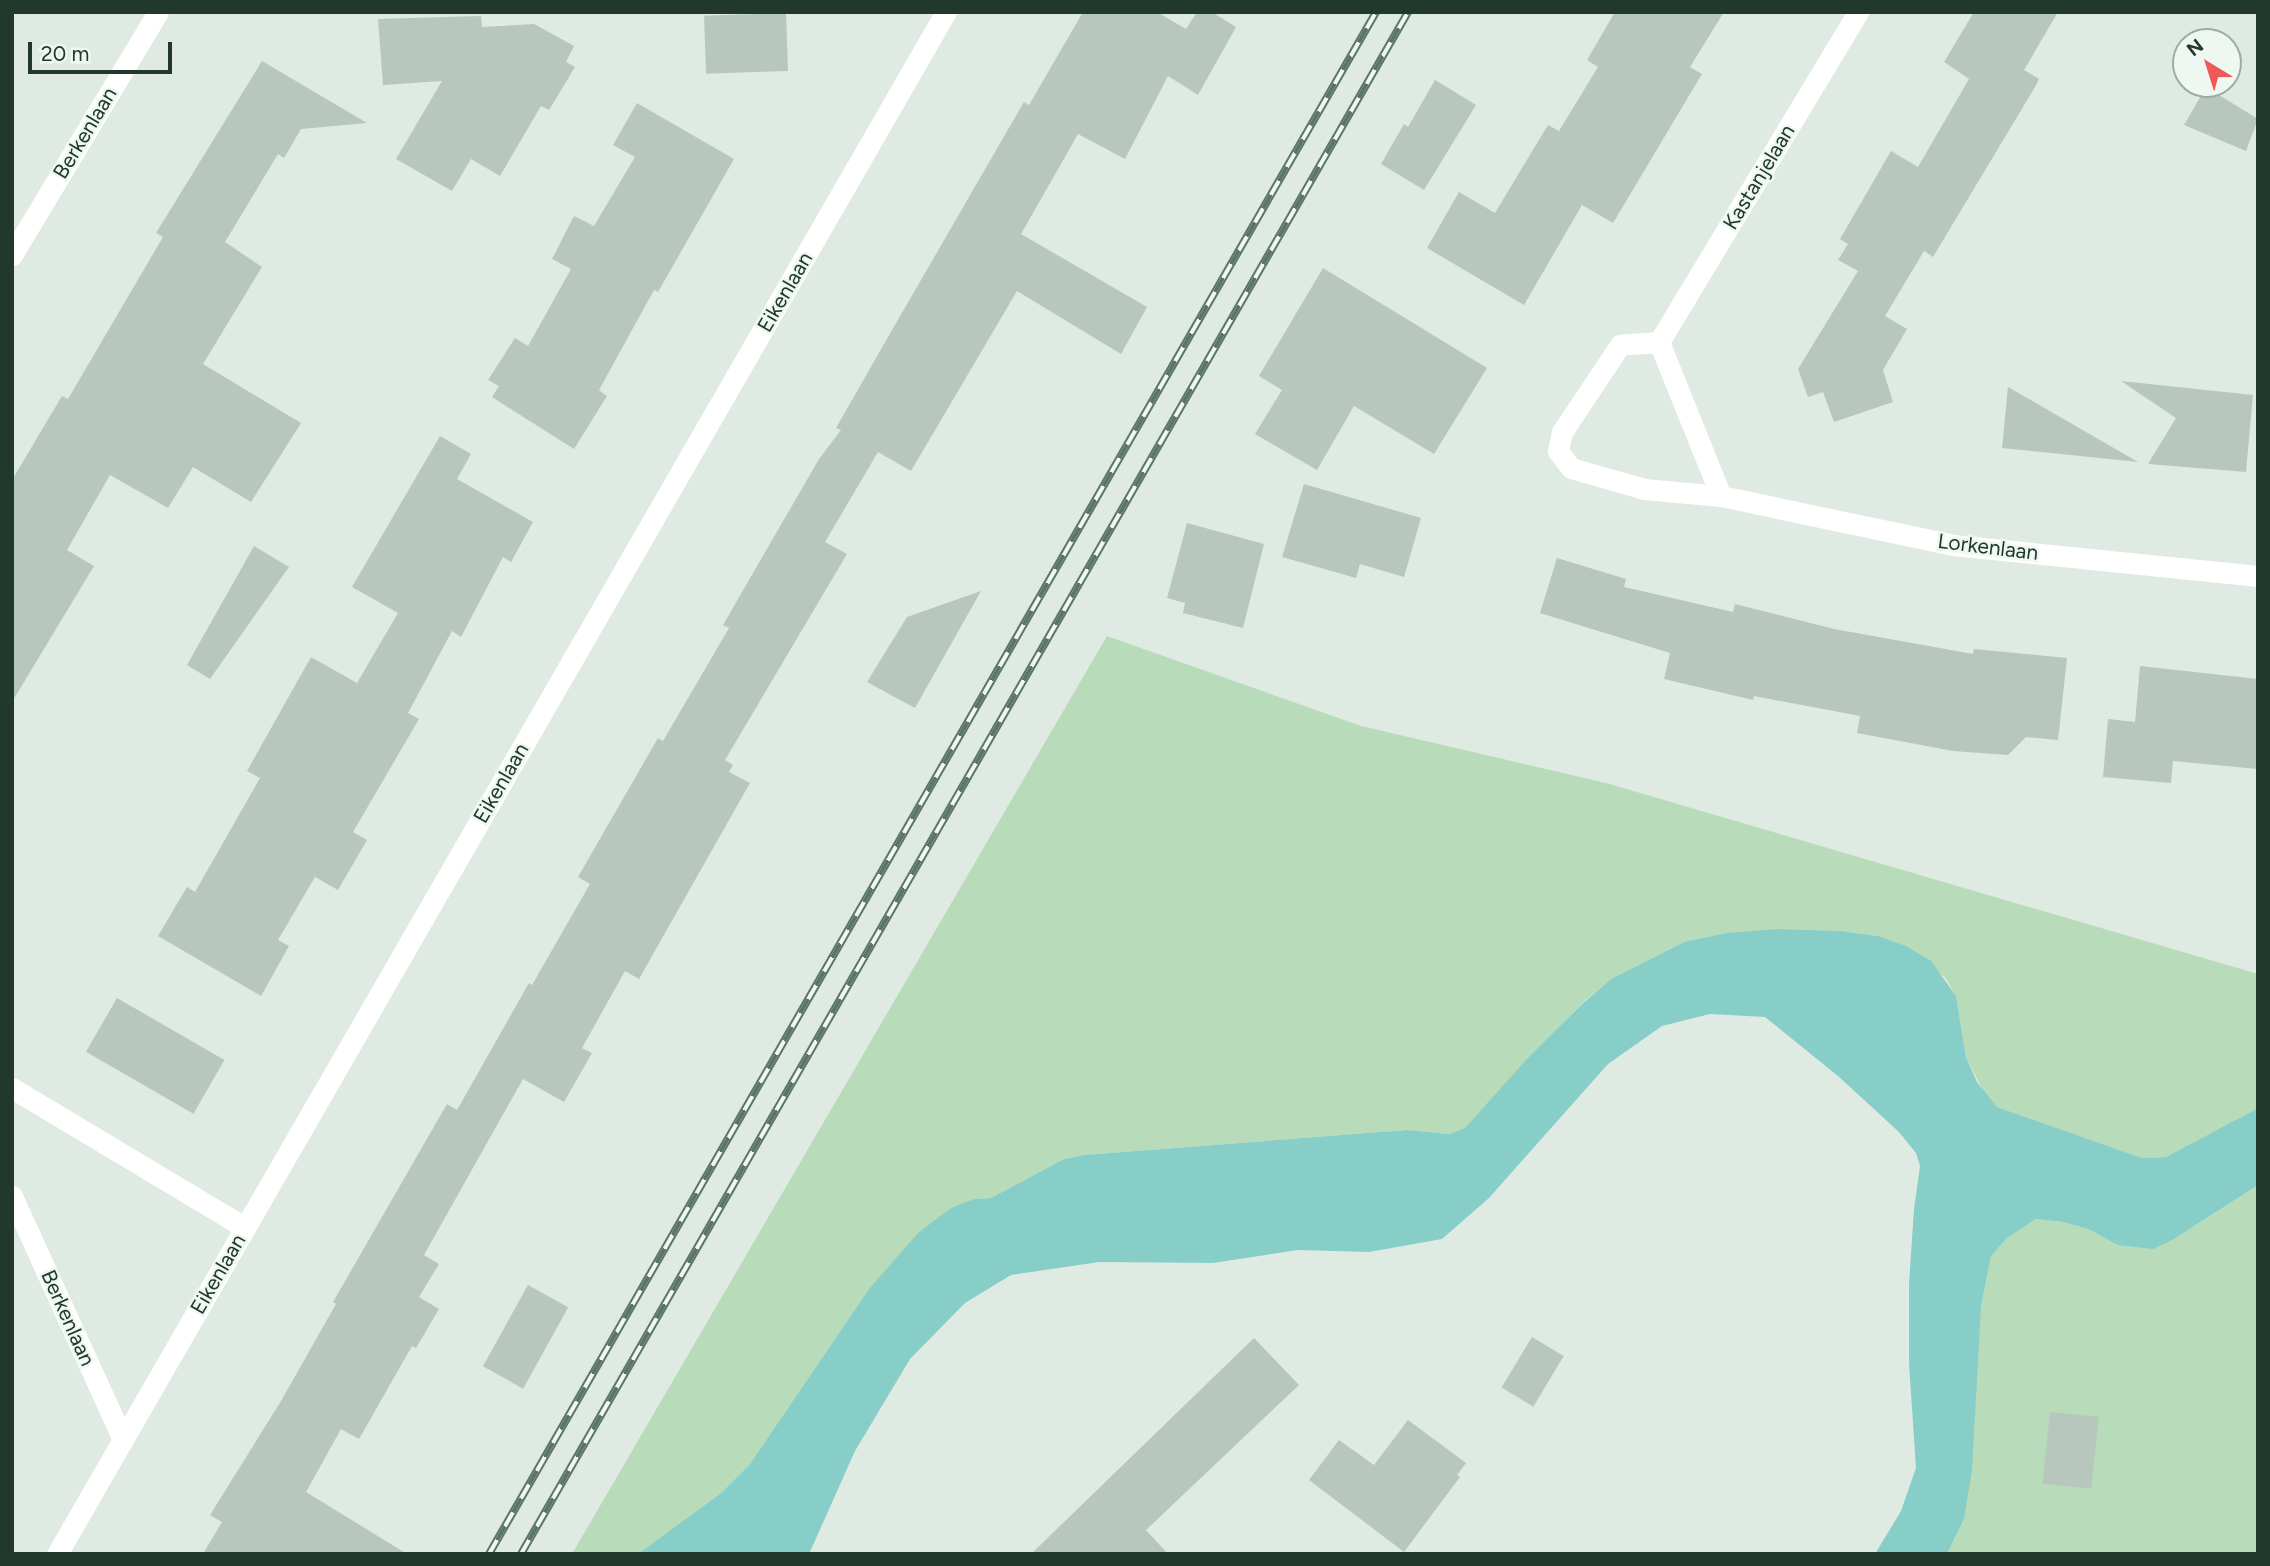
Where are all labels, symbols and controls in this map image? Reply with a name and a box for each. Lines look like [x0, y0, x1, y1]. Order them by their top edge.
scale bar [32, 28, 175, 72]
north arrow [2172, 28, 2242, 98]
text: N [2182, 34, 2208, 61]
text: 20 m [41, 41, 89, 66]
street label: Berkenlaan [48, 83, 122, 183]
street label: Kastanjelaan [1718, 120, 1800, 234]
street label: Eikenlaan [752, 248, 818, 336]
street label: Lorkenlaan [1936, 528, 2040, 566]
street label: Eikenlaan [468, 739, 534, 827]
street label: Eikenlaan [185, 1230, 251, 1318]
street label: Berkenlaan [36, 1266, 100, 1370]

